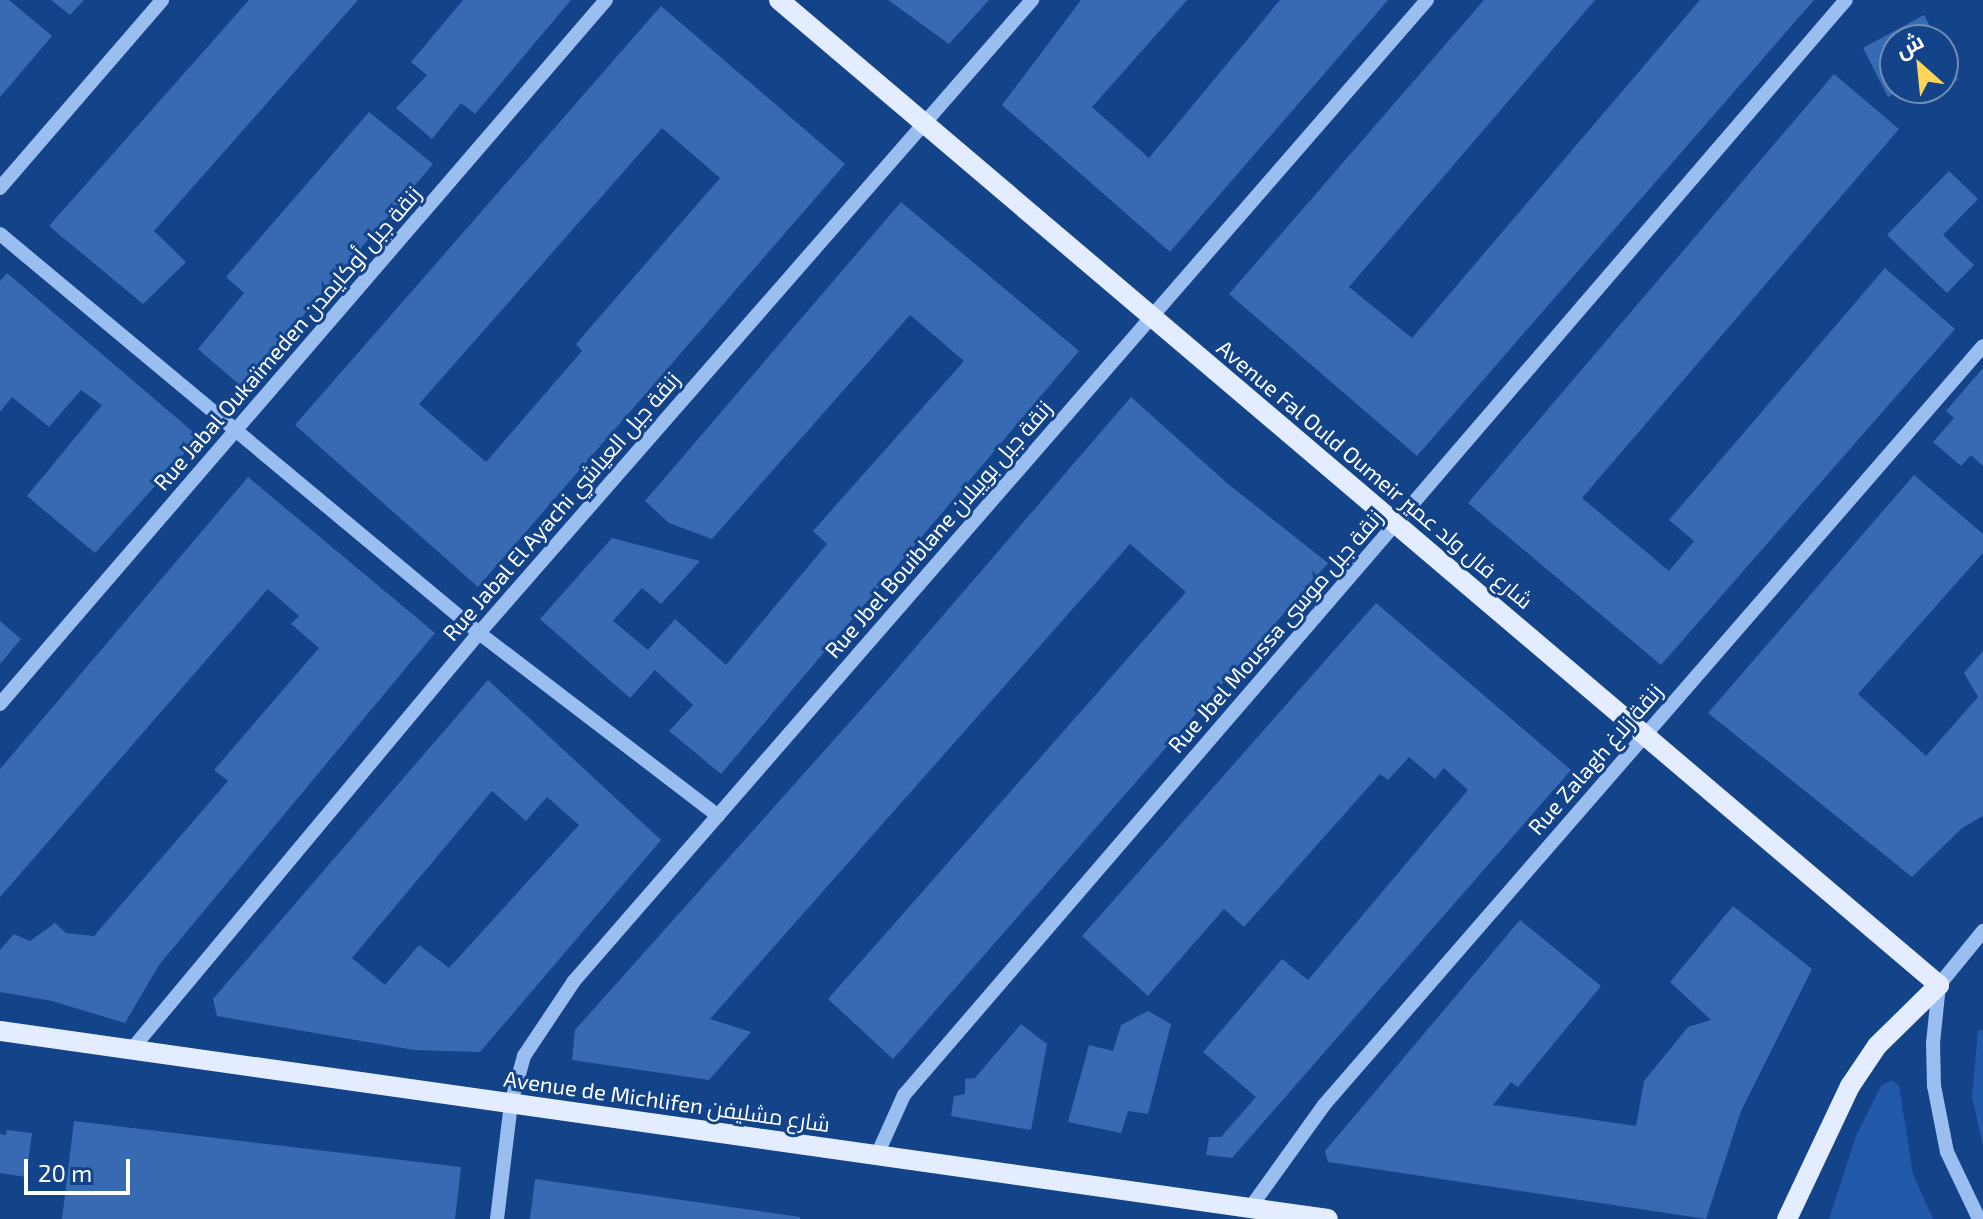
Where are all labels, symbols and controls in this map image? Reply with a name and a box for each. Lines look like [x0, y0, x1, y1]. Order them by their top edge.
north arrow [1879, 24, 1959, 104]
text: ش [1891, 26, 1927, 62]
street label: Rue Jabal Oukaïmeden زنقة جبل أوكايمدن [147, 180, 427, 496]
street label: Avenue Fal Ould Oumeir شارع فال ولد عمير [1211, 334, 1539, 614]
street label: Rue Jabal El Ayachi زنقة جبل العياشي [436, 365, 686, 647]
street label: Rue Jbel Bouiblane زنقة جبل بويبلان [819, 394, 1057, 664]
street label: Rue Jbel Moussa زنقة جبل موسى [1162, 504, 1388, 758]
street label: Rue Zalagh زنقة زلاغ [1522, 678, 1668, 840]
street label: Avenue de Michlifen شارع مشليفن [502, 1065, 832, 1137]
scale bar [28, 1143, 134, 1193]
text: 20 m [38, 1158, 92, 1187]

